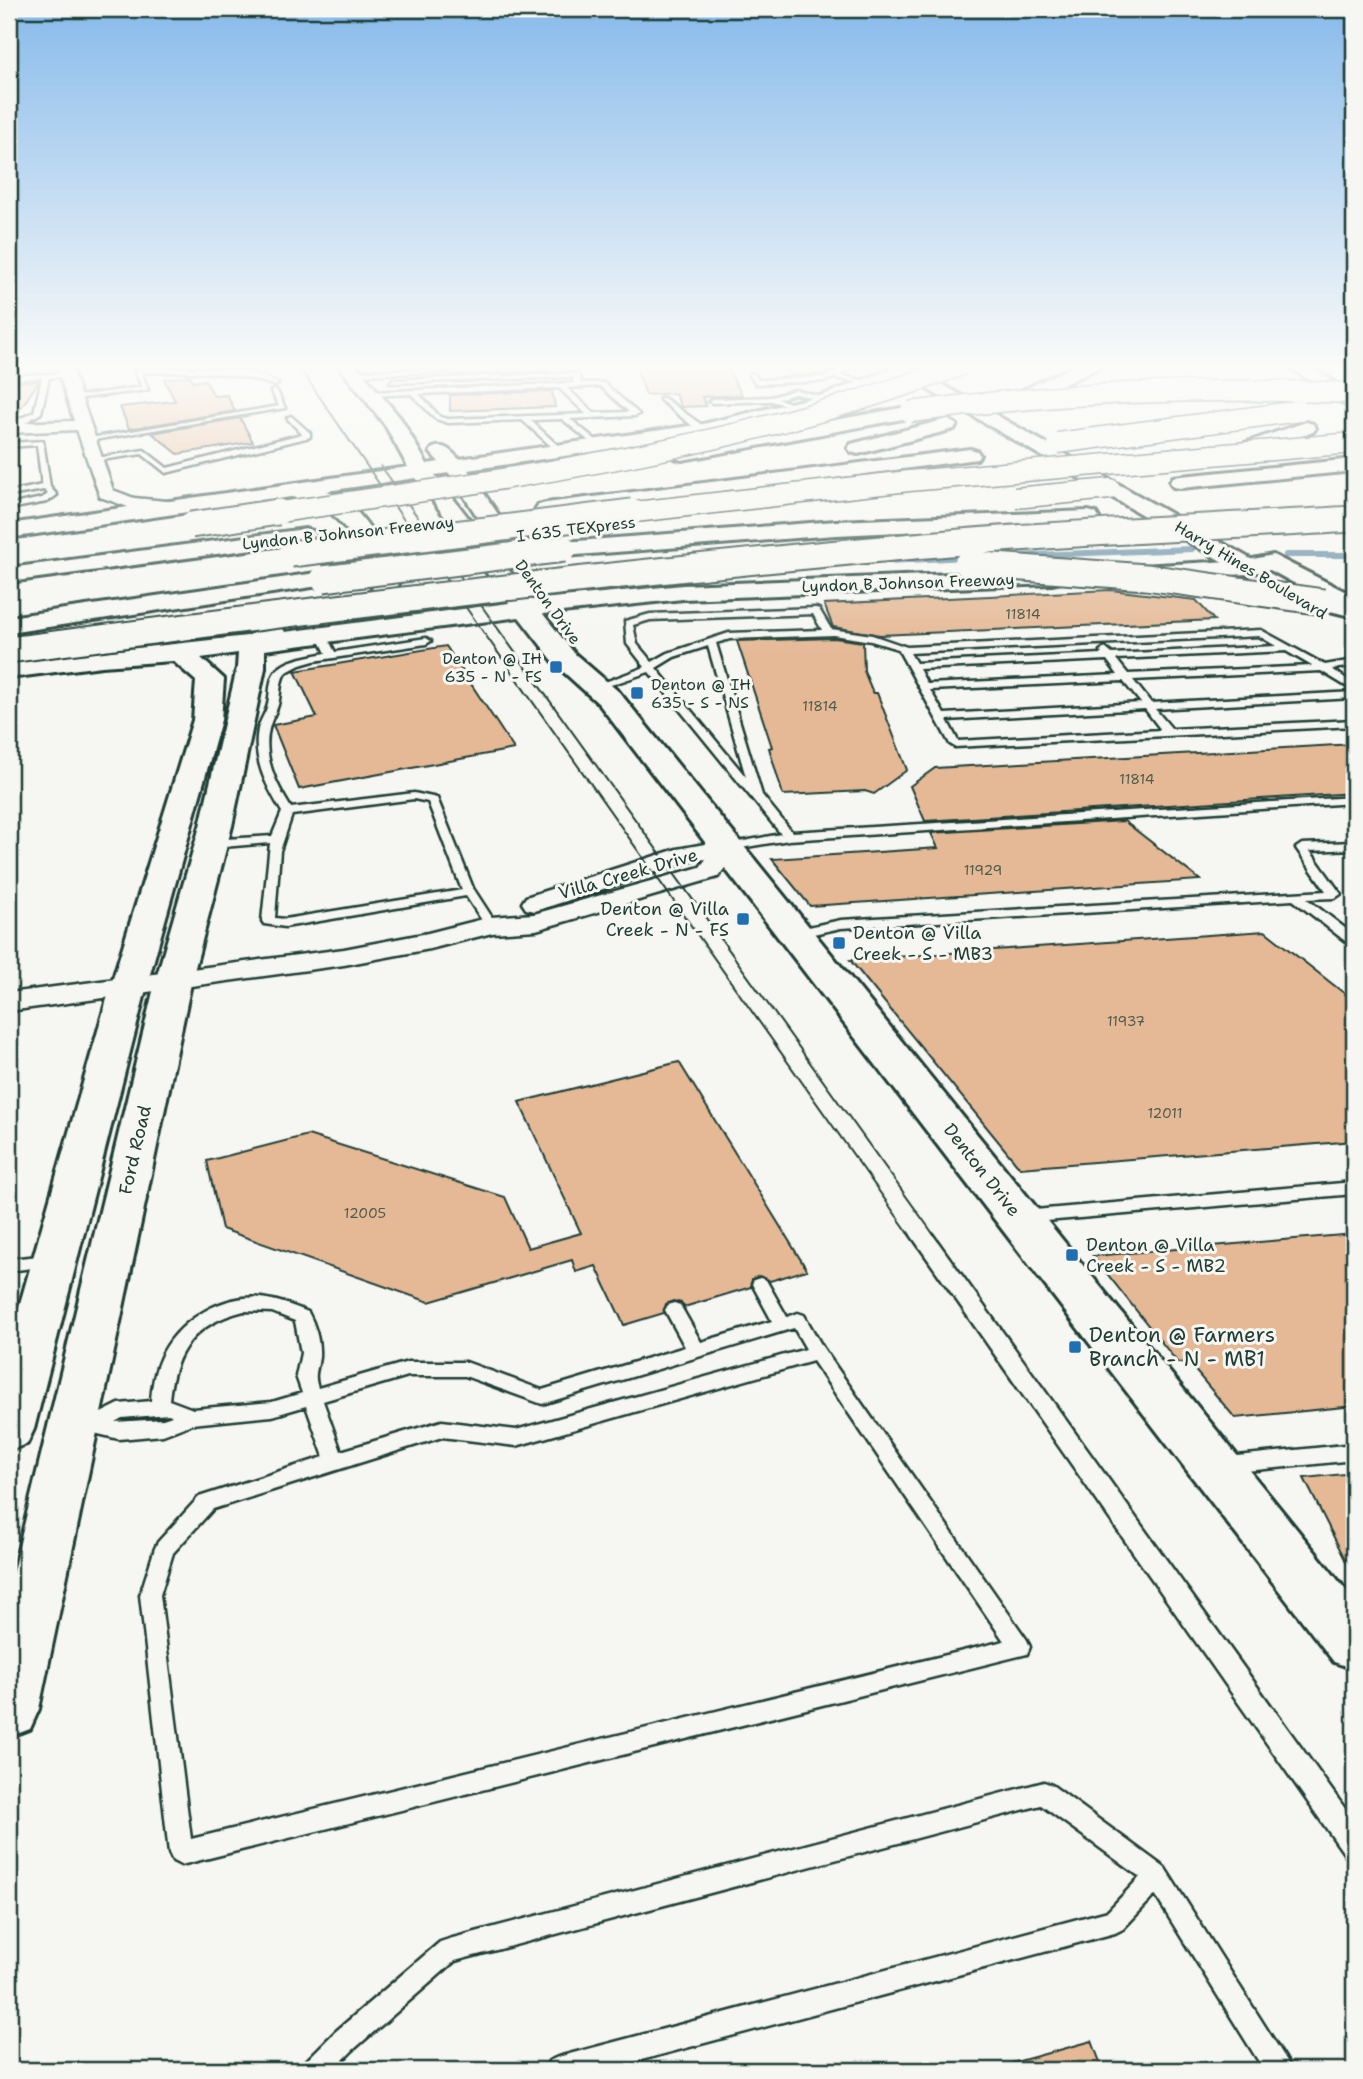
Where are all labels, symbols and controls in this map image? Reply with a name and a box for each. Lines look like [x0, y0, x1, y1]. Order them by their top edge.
street label: Lyndon B Johnson Freeway [241, 511, 455, 555]
street label: I 635 TEXpress [515, 511, 637, 547]
street label: Harry Hines Boulevard [1171, 516, 1331, 624]
street label: Denton Drive [510, 556, 586, 648]
street label: Lyndon B Johnson Freeway [801, 569, 1015, 597]
house number: 11814 [1005, 605, 1041, 623]
place label: Denton @ IH 635 - N - FS [442, 648, 542, 687]
marker: Denton @ IH 635 - N - FS [548, 659, 564, 675]
place label: Denton @ IH 635 - S - NS [651, 674, 751, 713]
marker: Denton @ IH 635 - S - NS [629, 685, 645, 701]
house number: 11814 [802, 697, 838, 715]
house number: 11814 [1119, 770, 1155, 788]
street label: Villa Creek Drive [556, 843, 700, 905]
house number: 11929 [964, 861, 1002, 879]
place label: Denton @ Villa Creek - N - FS [600, 897, 729, 942]
marker: Denton @ Villa Creek - N - FS [735, 911, 751, 927]
place label: Denton @ Villa Creek - S - MB3 [853, 921, 993, 966]
marker: Denton @ Villa Creek - S - MB3 [831, 935, 847, 951]
house number: 11937 [1107, 1012, 1145, 1030]
street label: Ford Road [113, 1103, 157, 1197]
house number: 12011 [1147, 1104, 1183, 1122]
street label: Denton Drive [938, 1118, 1026, 1222]
house number: 12005 [344, 1204, 386, 1222]
place label: Denton @ Villa Creek - S - MB2 [1086, 1233, 1226, 1278]
marker: Denton @ Villa Creek - S - MB2 [1064, 1247, 1080, 1263]
place label: Denton @ Farmers Branch - N - MB1 [1089, 1321, 1275, 1373]
marker: Denton @ Farmers Branch - N - MB1 [1067, 1339, 1083, 1355]

